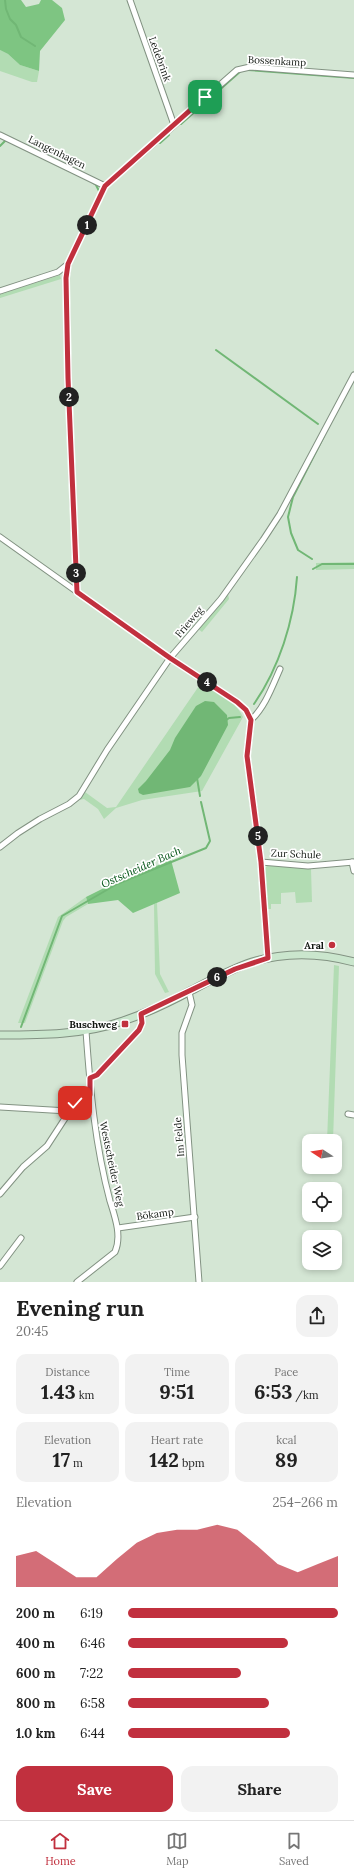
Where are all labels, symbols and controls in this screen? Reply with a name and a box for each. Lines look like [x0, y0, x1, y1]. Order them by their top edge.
street label: Ledebrink [146, 35, 174, 84]
street label: Bossenkamp [248, 53, 306, 69]
pin [188, 80, 222, 114]
icon: arrive [194, 86, 216, 108]
street label: Langenhagen [26, 132, 88, 172]
pin: 1 [77, 215, 97, 235]
text: 1 [85, 218, 89, 232]
pin: 2 [59, 387, 79, 407]
text: 2 [66, 390, 72, 404]
pin: 3 [66, 563, 86, 583]
text: 3 [73, 566, 79, 580]
street label: Frieweg [172, 603, 206, 640]
pin: 4 [197, 672, 217, 692]
text: 4 [204, 675, 210, 689]
pin: 5 [248, 826, 268, 846]
text: 5 [255, 829, 261, 843]
water label: Ostscheider Bach [99, 843, 184, 891]
street label: Zur Schule [271, 847, 322, 861]
place label: Aral [304, 939, 324, 952]
marker: Aral [327, 940, 337, 950]
pin: 6 [207, 967, 227, 987]
text: 6 [214, 970, 220, 984]
place label: Buschweg [69, 1018, 117, 1031]
marker: Buschweg [120, 1019, 130, 1029]
pin [58, 1086, 92, 1120]
icon: check [64, 1092, 86, 1114]
street label: Im Felde [171, 1116, 187, 1157]
street label: Westscheider Weg [97, 1120, 127, 1208]
north arrow [302, 1134, 342, 1174]
map controls [302, 1134, 342, 1270]
button: locate [302, 1182, 342, 1222]
street label: Bökamp [136, 1205, 175, 1223]
button: layers [302, 1230, 342, 1270]
text: Evening run [16, 1294, 144, 1322]
button: share [296, 1295, 338, 1337]
text: 20:45 [16, 1323, 48, 1340]
text: Distance [45, 1365, 90, 1379]
text: Time [164, 1365, 190, 1379]
text: Pace [274, 1365, 298, 1379]
text: 1.43 [41, 1379, 76, 1404]
text: 9:51 [159, 1379, 195, 1404]
text: 6:53 [254, 1379, 292, 1404]
text: km [76, 1388, 94, 1402]
text: /km [292, 1388, 319, 1402]
text: Elevation [44, 1433, 91, 1447]
text: Heart rate [151, 1433, 203, 1447]
text: kcal [276, 1433, 296, 1447]
text: 17 [53, 1447, 70, 1472]
text: 142 [149, 1447, 179, 1472]
text: 89 [275, 1447, 298, 1472]
text: m [70, 1456, 83, 1470]
text: bpm [179, 1456, 205, 1470]
text: Elevation [16, 1494, 72, 1511]
text: 254–266 m [273, 1494, 338, 1511]
text: 200 m [16, 1605, 55, 1622]
text: 6:19 [80, 1605, 103, 1622]
text: 400 m [16, 1635, 55, 1652]
text: 6:46 [80, 1635, 105, 1652]
text: 600 m [16, 1665, 55, 1682]
text: 7:22 [80, 1665, 103, 1682]
text: 800 m [16, 1695, 55, 1712]
text: 6:58 [80, 1695, 105, 1712]
text: 1.0 km [16, 1725, 55, 1742]
text: 6:44 [80, 1725, 105, 1742]
button: Save [16, 1766, 173, 1812]
button: Share [181, 1766, 338, 1812]
tab: Home [45, 1830, 76, 1868]
tab: Map [166, 1830, 189, 1868]
tab: Saved [279, 1830, 309, 1868]

